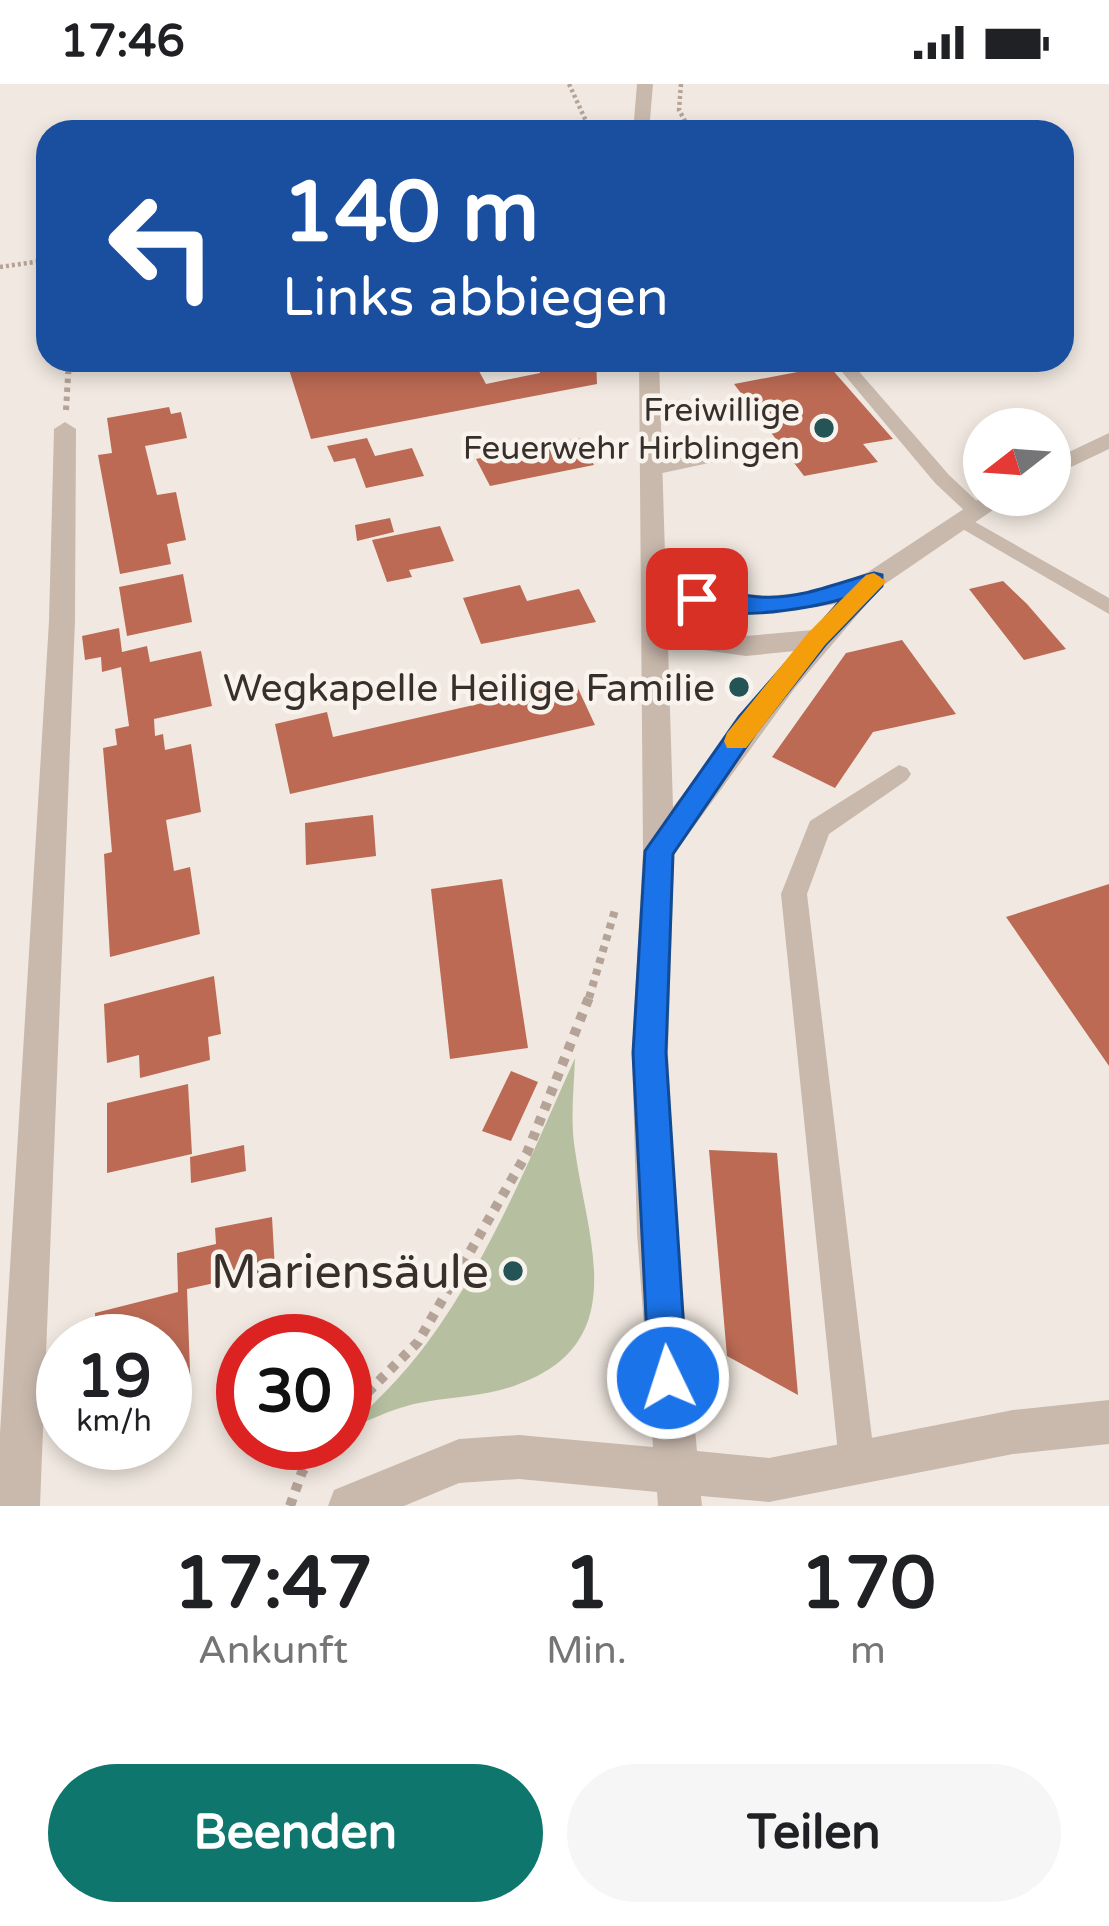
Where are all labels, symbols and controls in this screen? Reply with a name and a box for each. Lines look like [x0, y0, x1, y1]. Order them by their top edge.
text: 17:46 [60, 15, 185, 69]
text: 140 m [282, 163, 539, 264]
icon: left [84, 168, 240, 324]
text: Links abbiegen [282, 265, 669, 330]
place label: Freiwillige Feuerwehr Hirblingen [463, 391, 800, 468]
north arrow [963, 408, 1071, 516]
map controls [963, 408, 1071, 516]
marker: Freiwillige Feuerwehr Hirblingen [811, 415, 837, 441]
pin [646, 548, 748, 650]
icon: arrive [664, 566, 730, 632]
place label: Wegkapelle Heilige Familie [223, 665, 715, 712]
marker: Wegkapelle Heilige Familie [726, 674, 752, 700]
place label: Mariensäule [211, 1244, 489, 1302]
marker: Mariensäule [500, 1258, 526, 1284]
speed limit sign: 30 [216, 1314, 372, 1470]
position arrow [605, 1315, 731, 1441]
text: 19 [76, 1341, 152, 1413]
text: km/h [76, 1403, 152, 1440]
text: 17:47 [173, 1541, 373, 1628]
text: 1 [564, 1541, 609, 1628]
text: 170 [800, 1541, 936, 1628]
text: Ankunft [198, 1627, 348, 1674]
text: Min. [546, 1627, 627, 1674]
text: m [850, 1627, 886, 1674]
button: Beenden [48, 1764, 543, 1902]
button: Teilen [567, 1764, 1061, 1902]

